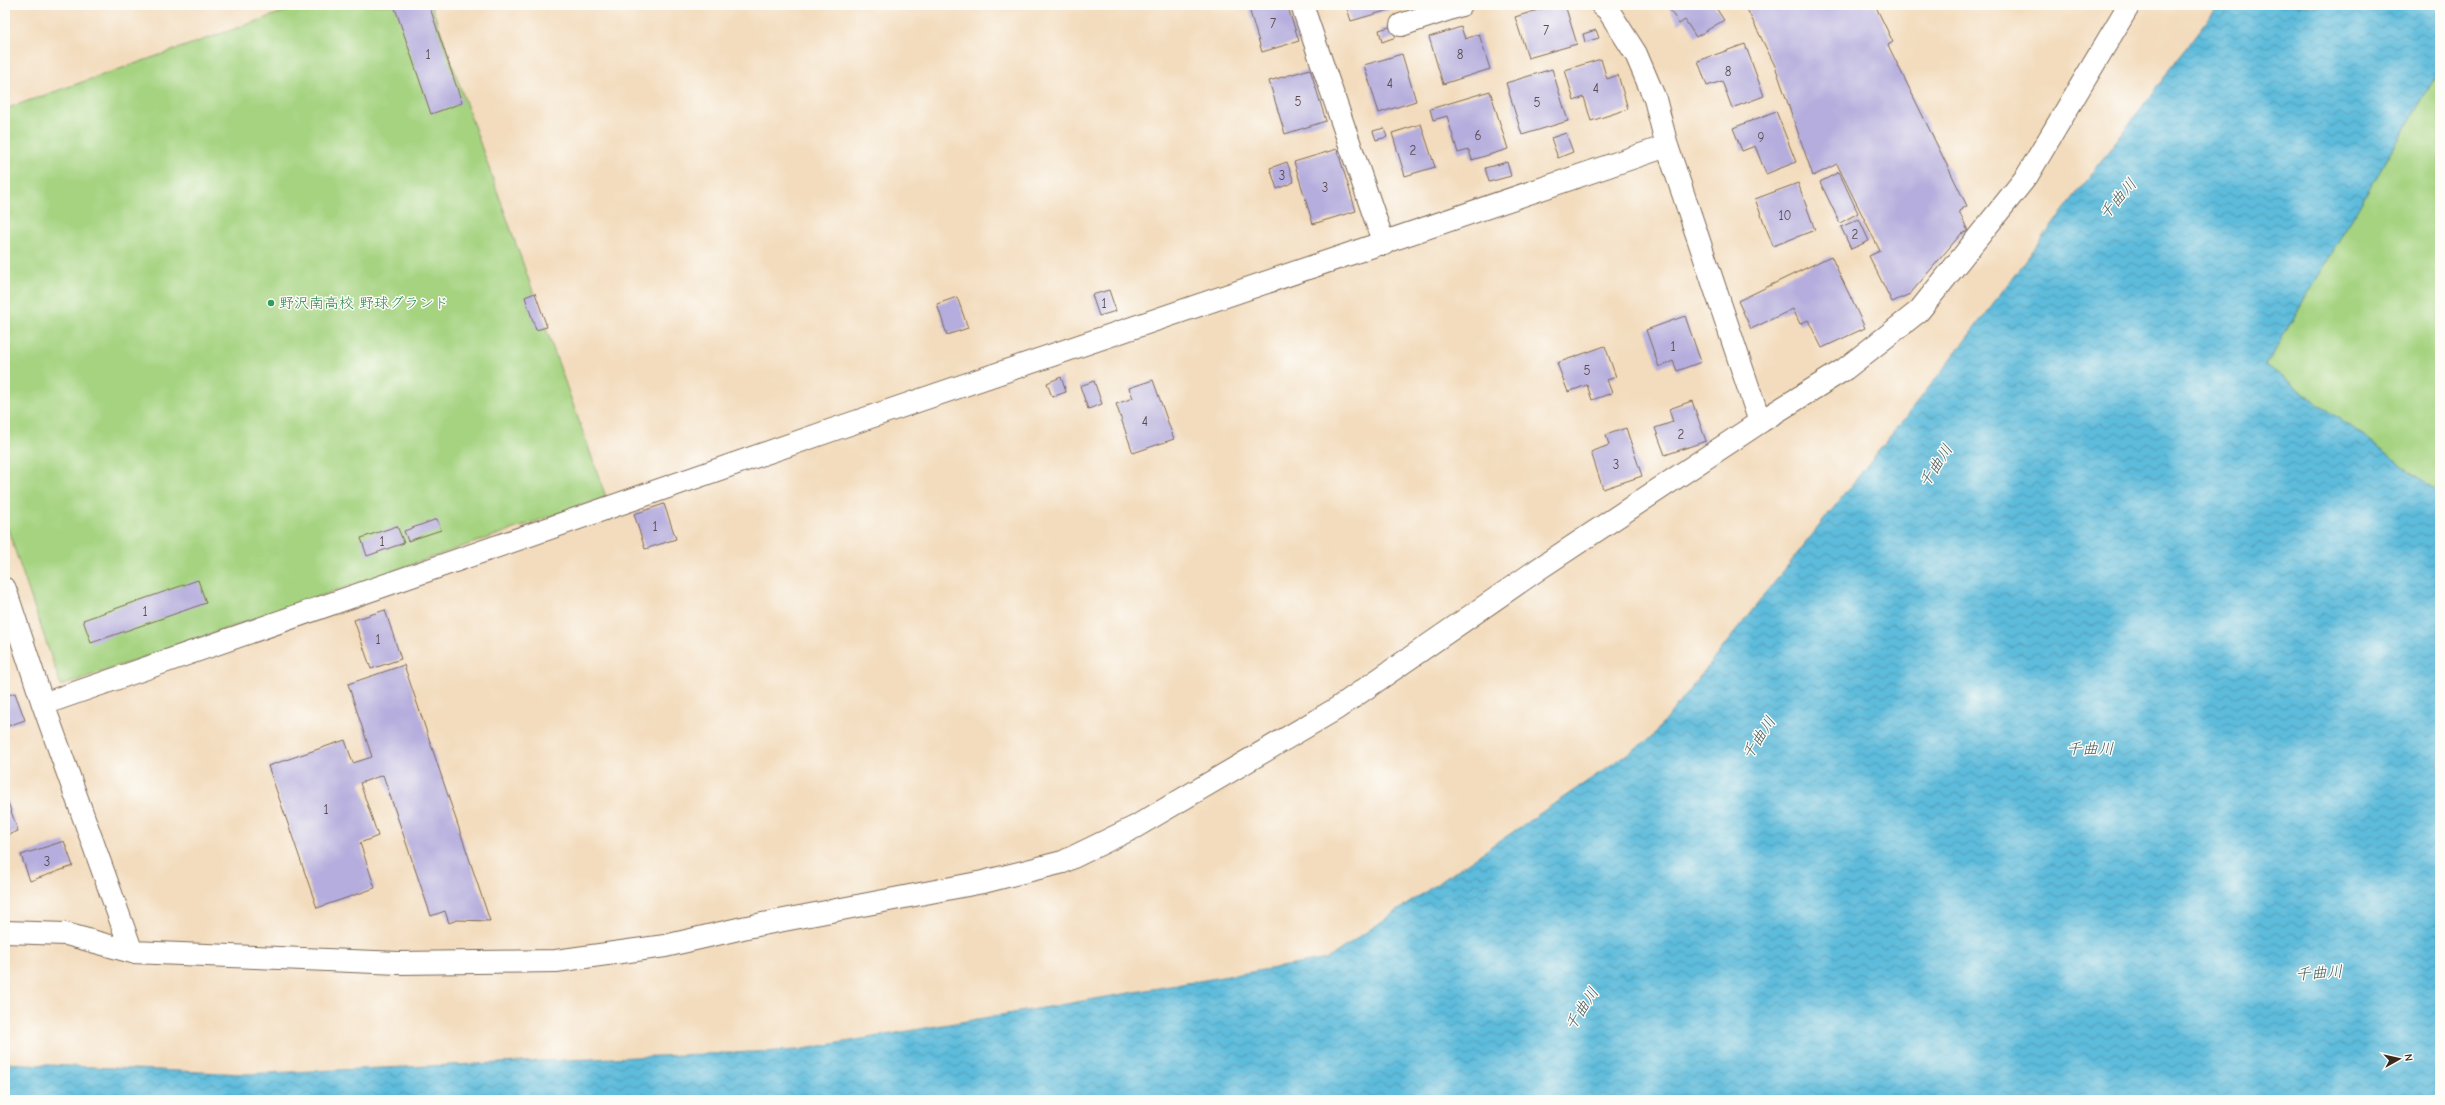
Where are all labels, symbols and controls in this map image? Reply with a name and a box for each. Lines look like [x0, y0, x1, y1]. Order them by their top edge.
house number: 7 [1270, 16, 1276, 31]
house number: 7 [1543, 23, 1549, 38]
house number: 1 [425, 47, 431, 62]
house number: 8 [1457, 47, 1464, 62]
house number: 8 [1725, 64, 1732, 79]
house number: 4 [1387, 76, 1393, 91]
house number: 4 [1593, 81, 1599, 96]
house number: 5 [1294, 94, 1302, 109]
house number: 5 [1533, 95, 1541, 110]
house number: 6 [1474, 128, 1482, 143]
house number: 9 [1758, 130, 1765, 145]
house number: 2 [1410, 143, 1417, 158]
house number: 3 [1279, 168, 1285, 183]
water label: 千曲川 [2095, 175, 2141, 223]
house number: 3 [1322, 180, 1328, 195]
house number: 10 [1778, 208, 1792, 223]
house number: 2 [1852, 227, 1859, 242]
place label: 野沢南高校 野球グランド [279, 294, 449, 312]
house number: 1 [1101, 296, 1107, 311]
marker: 野沢南高校 野球グランド [266, 298, 276, 308]
house number: 1 [1670, 339, 1676, 354]
house number: 5 [1583, 363, 1591, 378]
house number: 4 [1142, 414, 1148, 429]
house number: 2 [1678, 427, 1685, 442]
water label: 千曲川 [1915, 441, 1957, 491]
house number: 3 [1613, 457, 1619, 472]
house number: 1 [652, 519, 658, 534]
house number: 1 [379, 534, 385, 549]
house number: 1 [142, 604, 148, 619]
house number: 1 [375, 632, 381, 647]
water label: 千曲川 [1738, 713, 1780, 763]
water label: 千曲川 [2066, 740, 2114, 758]
house number: 1 [323, 802, 329, 817]
house number: 3 [44, 854, 50, 869]
water label: 千曲川 [2294, 962, 2344, 984]
water label: 千曲川 [1561, 984, 1603, 1034]
north arrow [2379, 1039, 2419, 1079]
text: N [2401, 1053, 2415, 1062]

